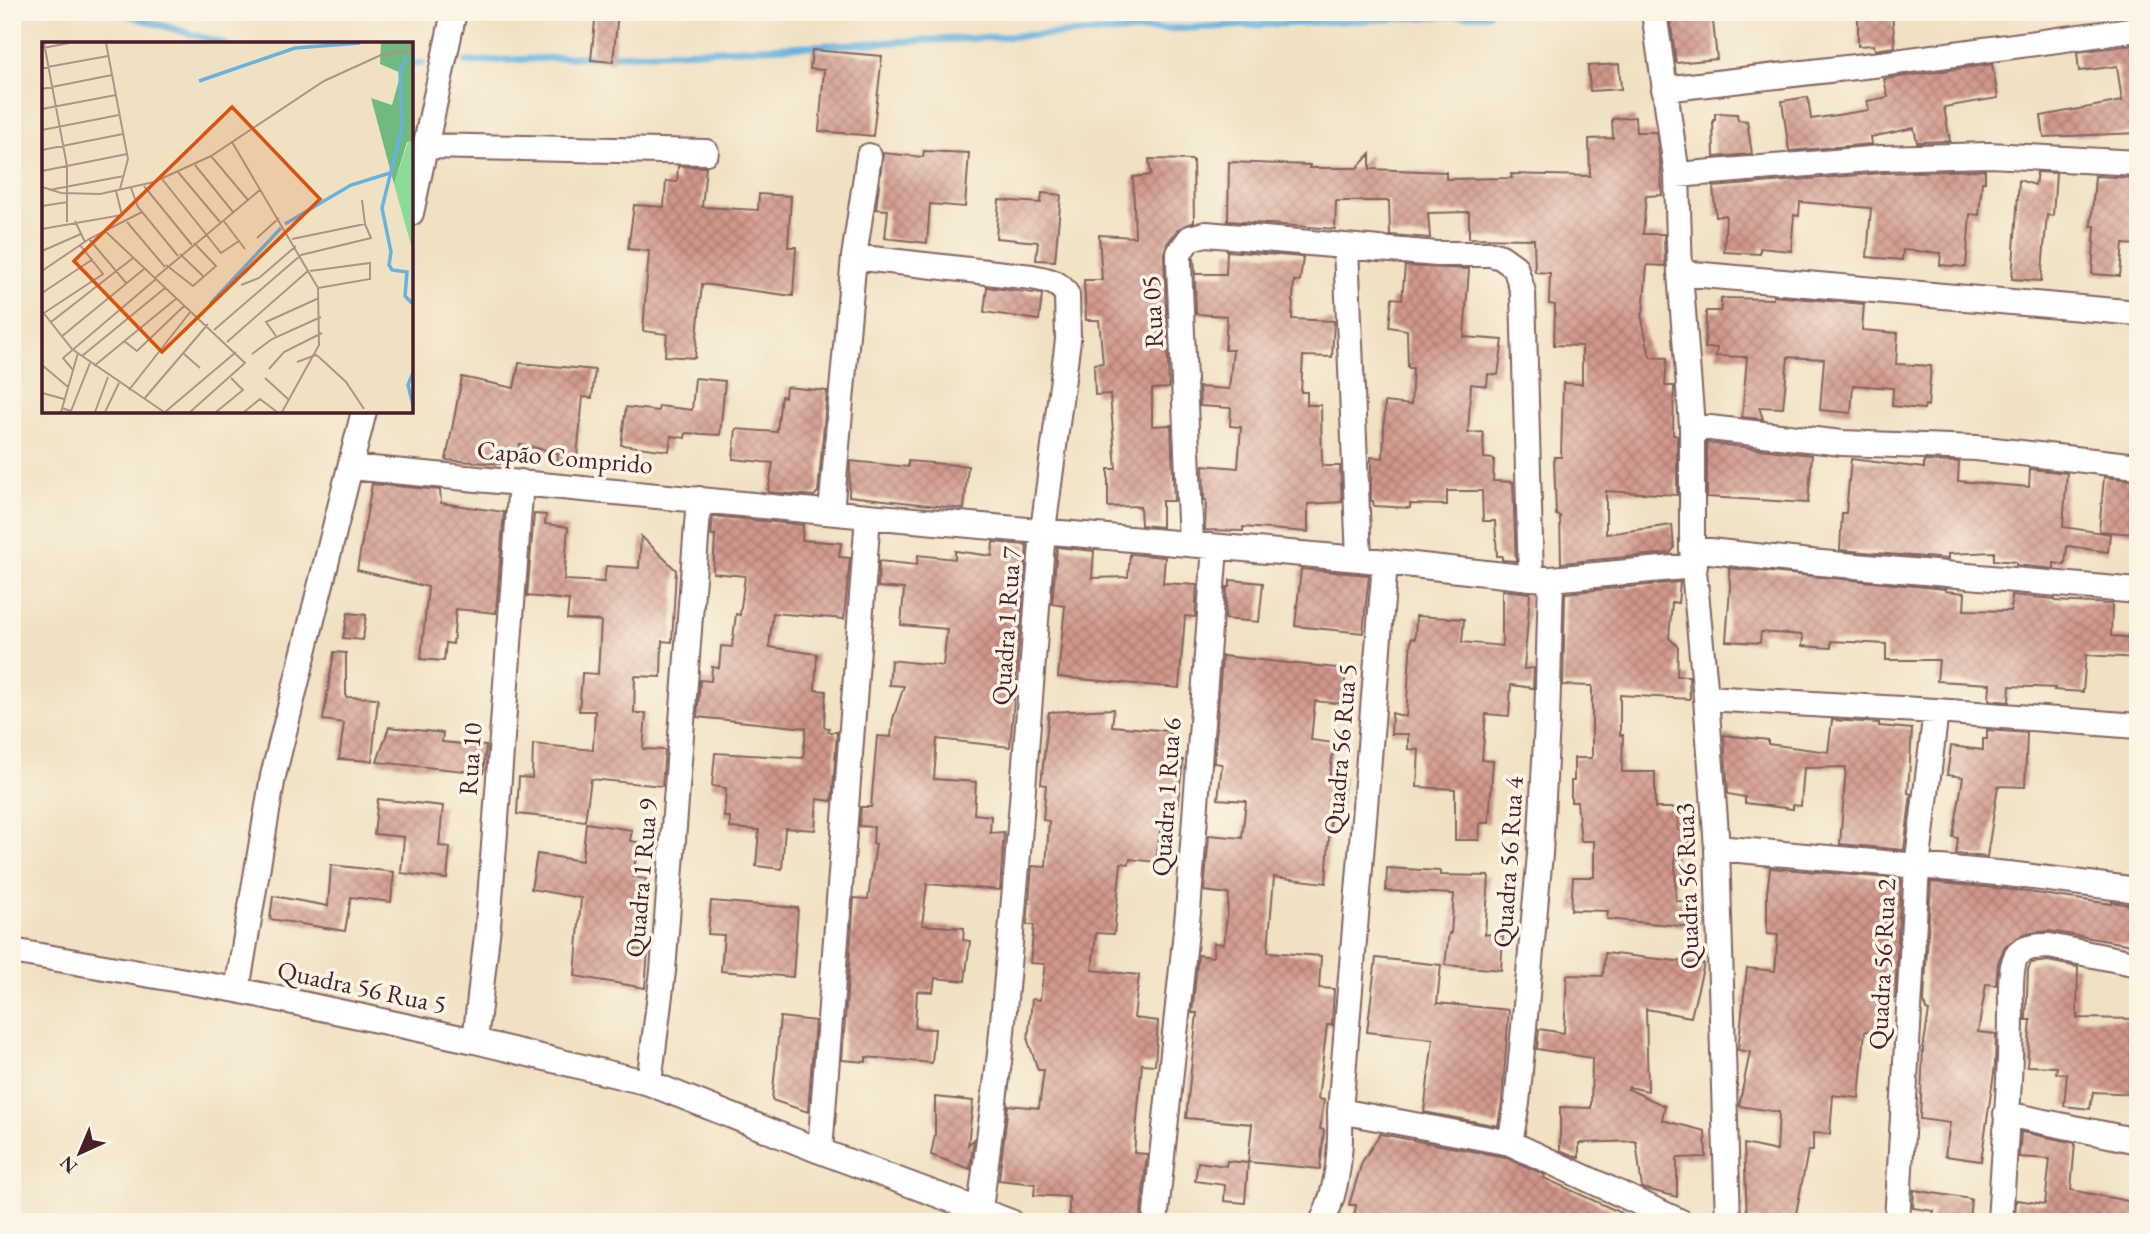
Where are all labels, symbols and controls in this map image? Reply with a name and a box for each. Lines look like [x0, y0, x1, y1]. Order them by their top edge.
inset map [42, 42, 413, 413]
street label: Rua 05 [1133, 275, 1171, 349]
street label: Capão Comprido [476, 432, 654, 482]
street label: Quadra 1 Rua 7 [983, 545, 1029, 707]
street label: Quadra 56 Rua 5 [1316, 662, 1364, 836]
street label: Quadra 1 Rua 6 [1143, 716, 1189, 878]
street label: Rua 10 [451, 722, 489, 796]
street label: Quadra 56 Rua 4 [1485, 775, 1531, 949]
street label: Quadra 1 Rua 9 [617, 797, 665, 959]
street label: Quadra 56 Rua3 [1667, 802, 1707, 970]
street label: Quadra 56 Rua 2 [1861, 877, 1903, 1051]
street label: Quadra 56 Rua 5 [274, 953, 450, 1021]
north arrow [46, 1118, 116, 1188]
text: N [54, 1150, 83, 1179]

